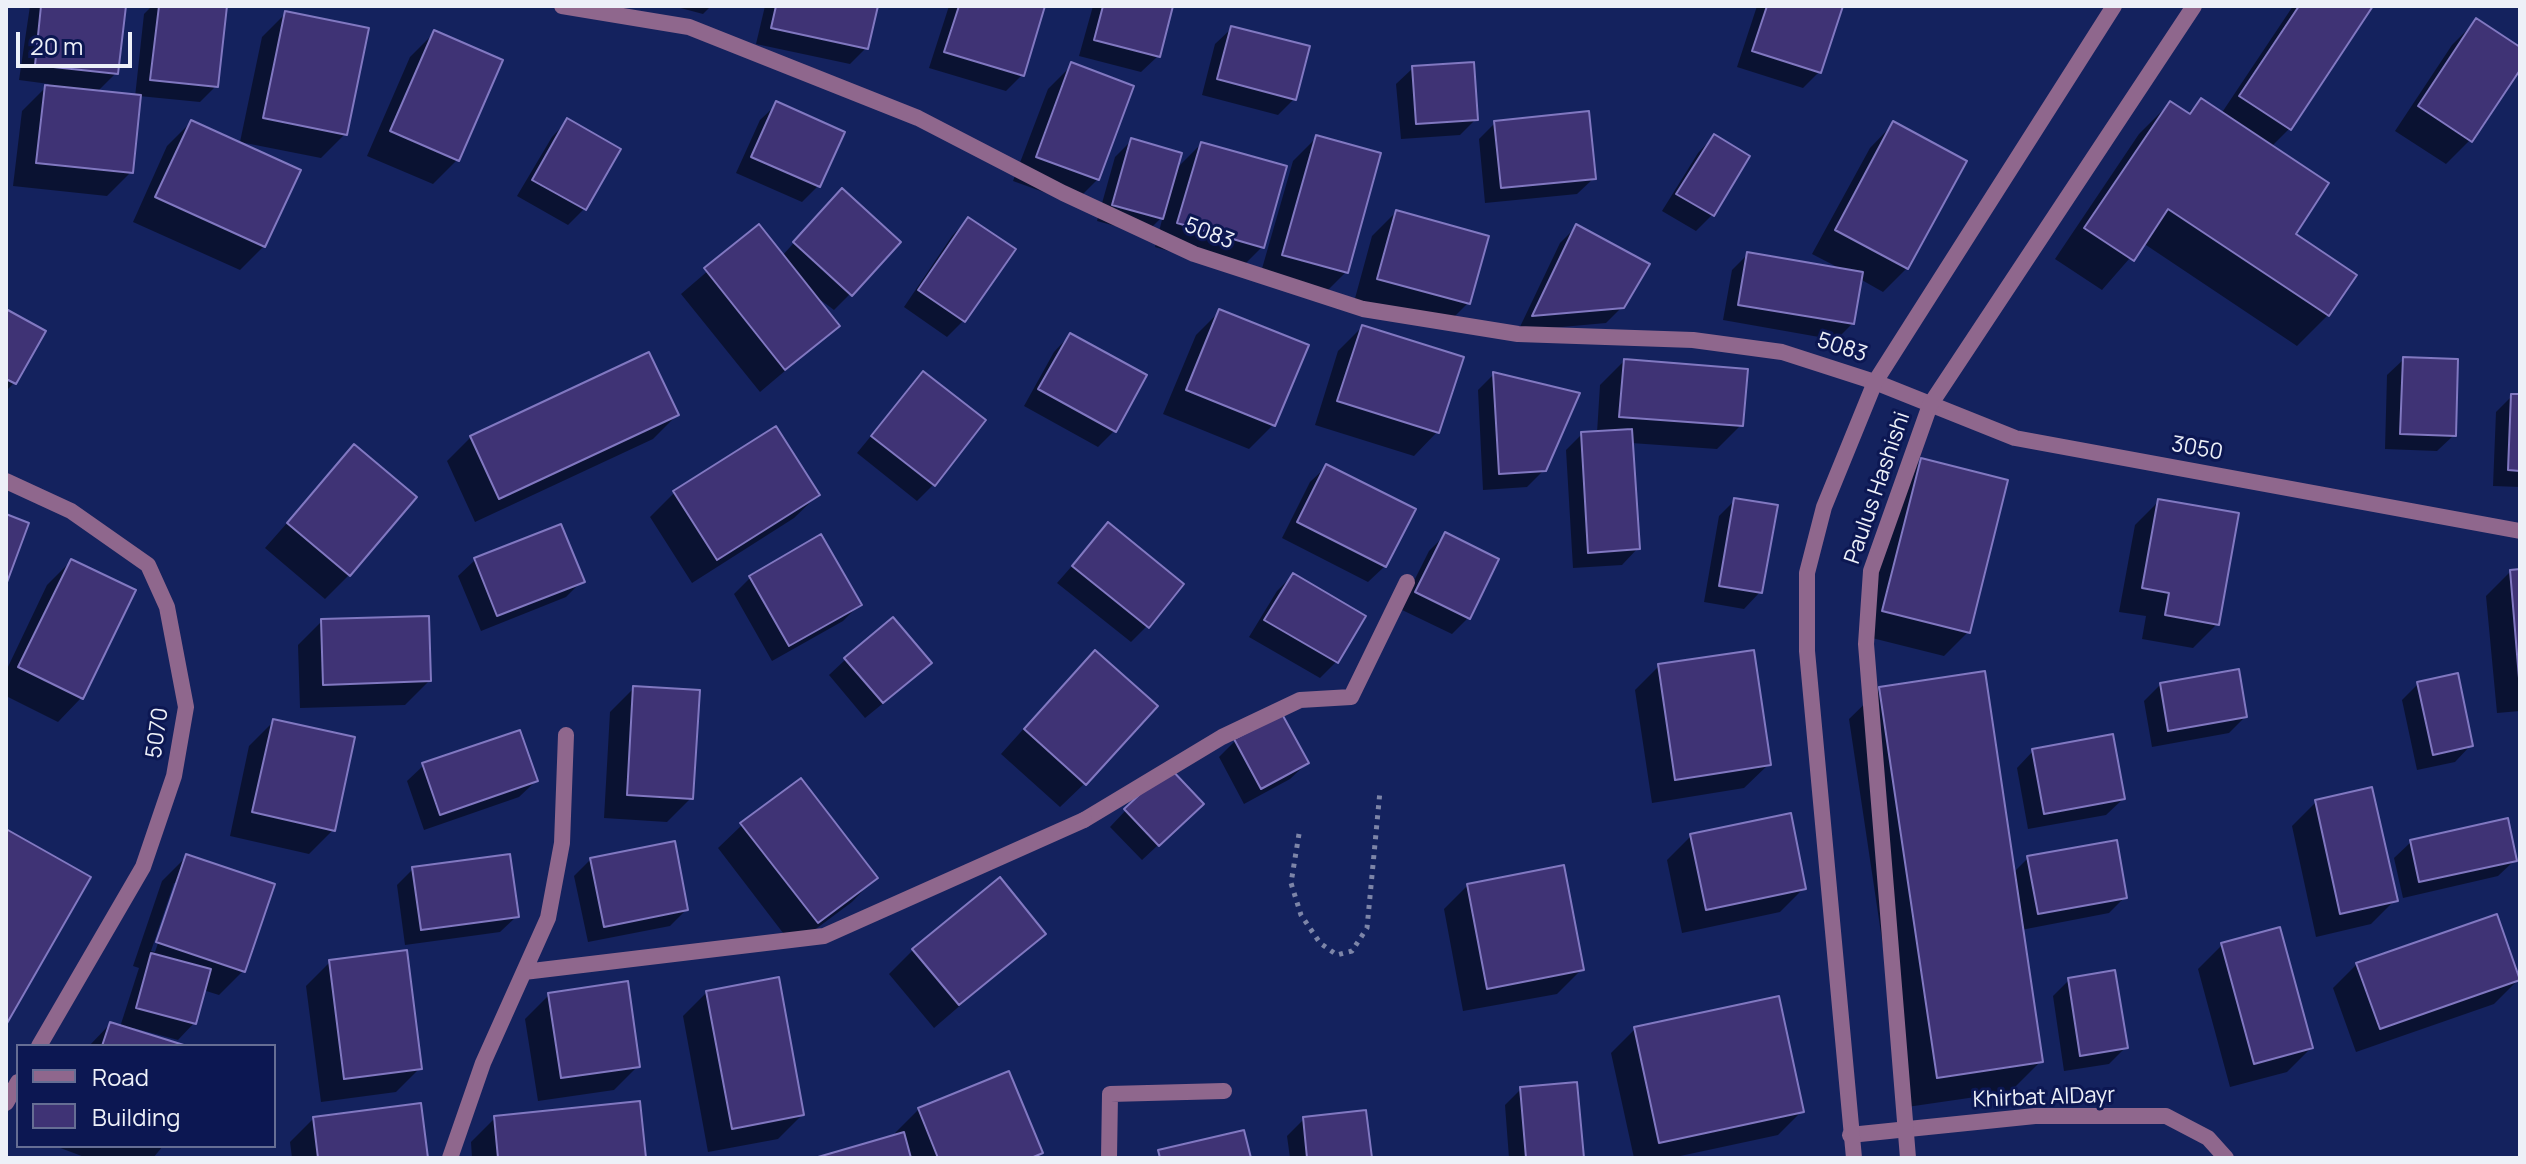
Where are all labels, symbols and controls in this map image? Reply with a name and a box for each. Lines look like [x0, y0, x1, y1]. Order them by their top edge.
scale bar [20, 16, 136, 66]
text: 20 m [30, 29, 83, 62]
street label: 5083 [1180, 213, 1238, 255]
street label: 5083 [1814, 328, 1870, 368]
street label: Paulus Hashishi [1840, 409, 1916, 567]
street label: 3050 [2169, 432, 2225, 466]
street label: 5070 [141, 706, 175, 760]
legend [16, 1044, 276, 1148]
text: Road [92, 1060, 149, 1093]
street label: Khirbat AlDayr [1972, 1082, 2116, 1114]
text: Building [92, 1100, 180, 1133]

